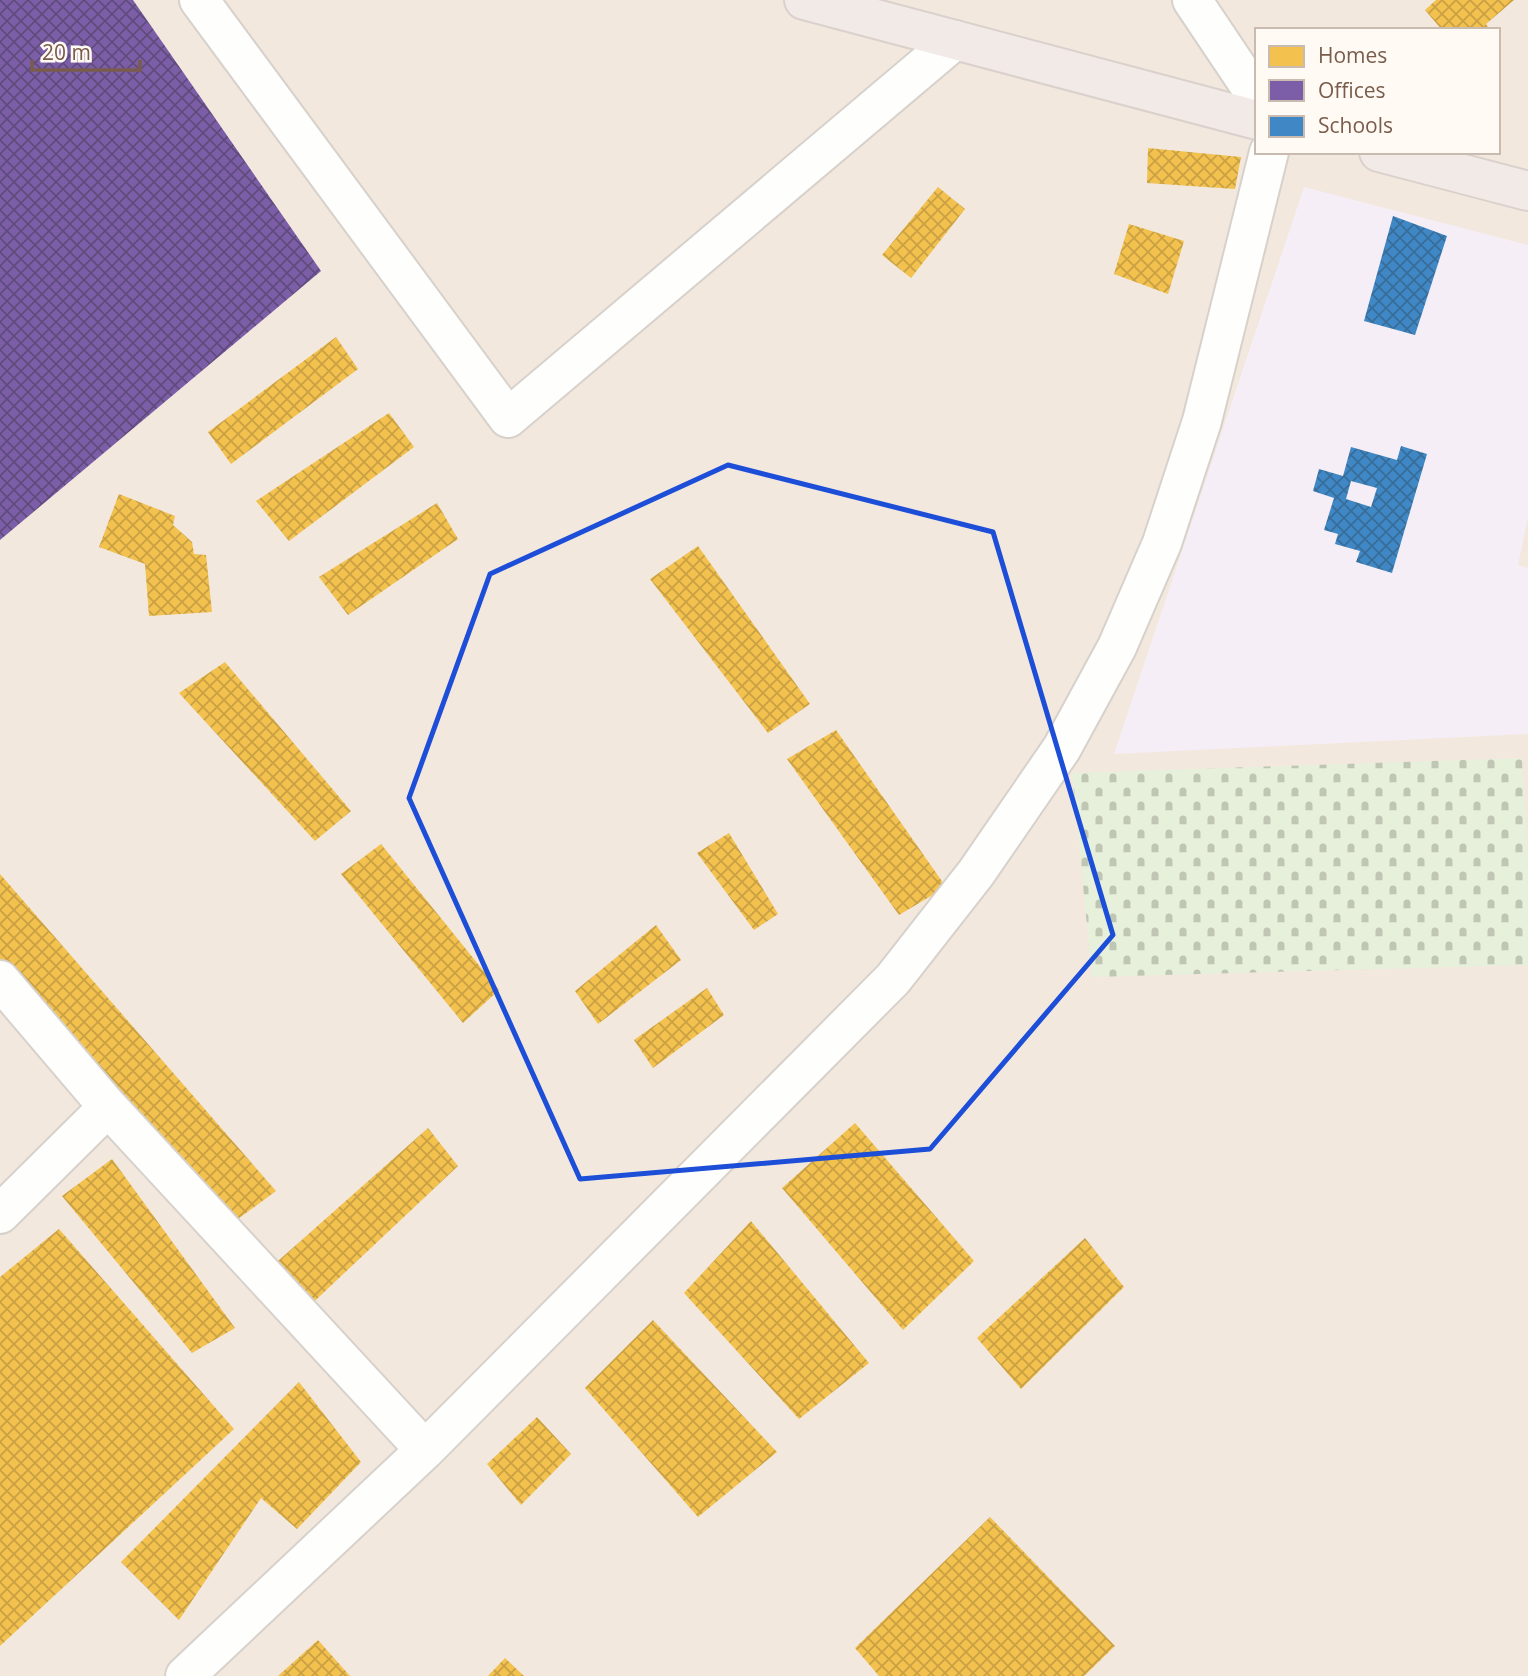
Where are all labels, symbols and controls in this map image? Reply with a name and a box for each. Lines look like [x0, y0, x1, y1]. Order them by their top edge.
scale bar [32, 28, 140, 72]
legend [1255, 28, 1500, 154]
text: 20 m [42, 38, 91, 66]
text: Homes [1318, 41, 1387, 69]
text: Offices [1318, 76, 1386, 104]
text: Schools [1318, 111, 1393, 139]

